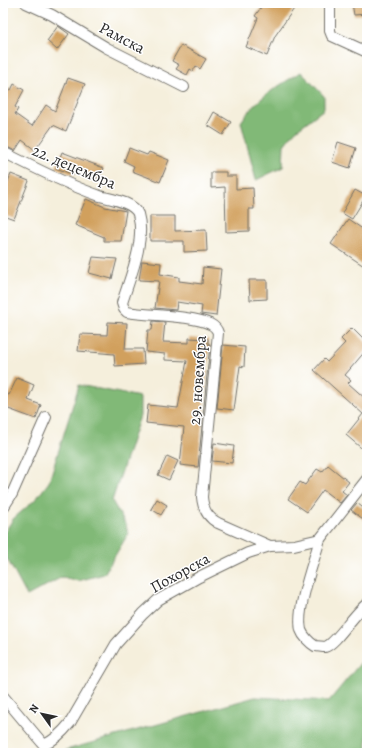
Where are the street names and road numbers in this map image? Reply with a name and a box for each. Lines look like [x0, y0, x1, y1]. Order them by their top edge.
street label: Рамска [95, 17, 149, 59]
street label: 22. децембра [29, 139, 120, 195]
street label: 29. новембра [184, 334, 212, 426]
street label: Похорска [146, 547, 214, 598]

